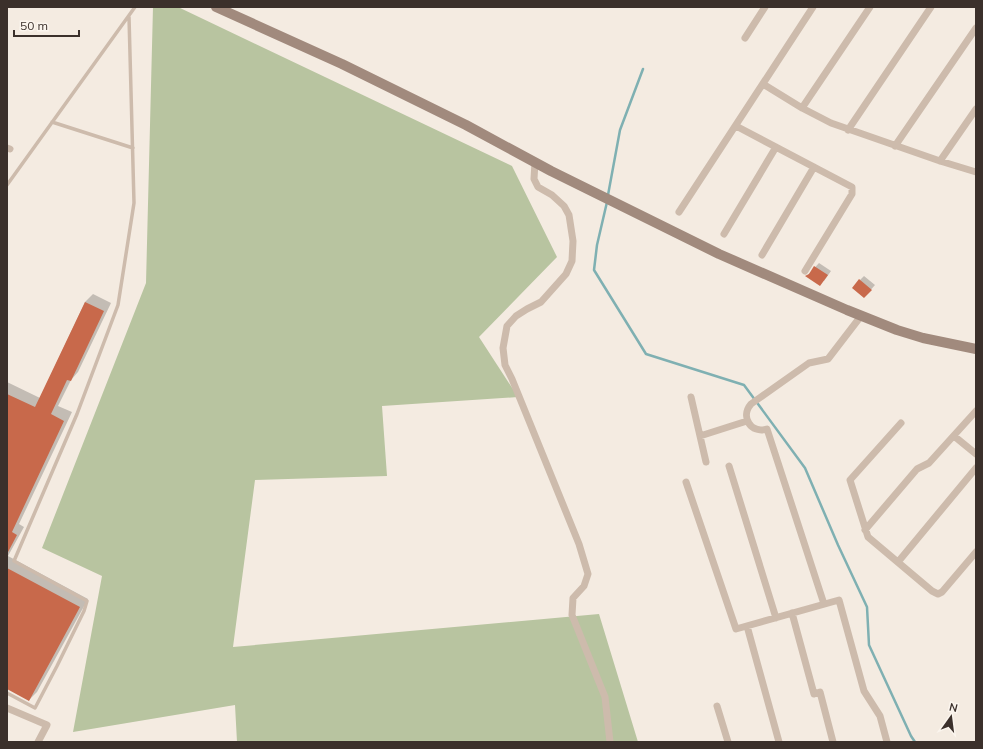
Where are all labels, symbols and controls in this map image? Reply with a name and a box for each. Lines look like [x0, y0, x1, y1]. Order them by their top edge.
scale bar [14, 12, 79, 38]
text: 50 m [20, 18, 48, 33]
north arrow [931, 697, 971, 737]
text: N [948, 699, 959, 715]

